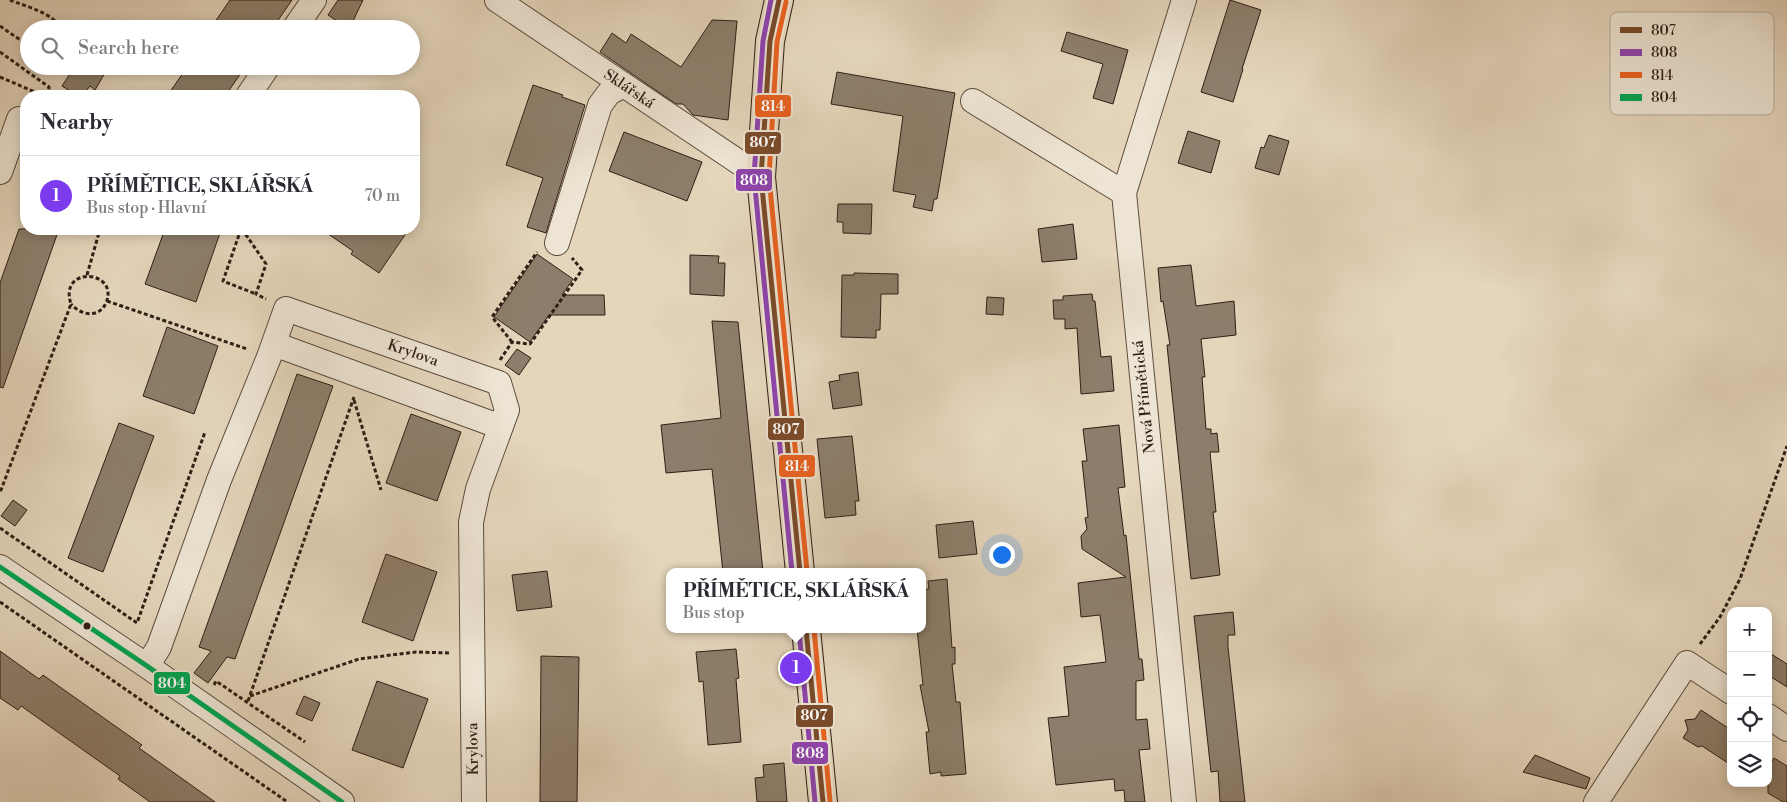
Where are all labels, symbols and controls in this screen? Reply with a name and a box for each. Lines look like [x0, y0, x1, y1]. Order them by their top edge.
legend [1610, 12, 1774, 115]
search box [20, 20, 420, 75]
text: 807 [1651, 22, 1676, 40]
icon: search [38, 34, 66, 62]
text: Search here [78, 36, 179, 60]
text: 808 [1651, 44, 1677, 62]
street label: Sklářská [600, 65, 658, 113]
text: 814 [1651, 67, 1673, 85]
text: 804 [1651, 89, 1677, 107]
line badge: 814 [754, 94, 792, 118]
text: 814 [761, 98, 785, 116]
text: Nearby [40, 110, 113, 136]
line badge: 807 [744, 131, 782, 155]
text: 807 [749, 134, 777, 152]
line badge: 808 [735, 168, 773, 192]
text: 808 [740, 172, 768, 190]
text: PŘÍMĚTICE, SKLÁŘSKÁ [87, 174, 313, 198]
text: 1 [52, 186, 60, 206]
text: 70 m [364, 186, 400, 206]
text: Bus stop · Hlavní [87, 198, 206, 218]
street label: Krylova [385, 335, 441, 371]
street label: Nová Přímětická [1129, 339, 1159, 455]
line badge: 807 [767, 417, 805, 441]
text: 807 [772, 421, 800, 439]
line badge: 814 [778, 454, 816, 478]
text: 814 [785, 458, 809, 476]
your location [989, 542, 1015, 568]
popup [666, 568, 926, 633]
text: PŘÍMĚTICE, SKLÁŘSKÁ [683, 579, 909, 603]
text: Bus stop [683, 603, 744, 623]
map controls [1727, 607, 1772, 787]
button: + [1727, 607, 1772, 652]
unlabelled marker [82, 621, 92, 631]
pin: 1 [780, 649, 812, 687]
button: − [1727, 652, 1772, 697]
line badge: 804 [153, 671, 191, 695]
text: 804 [158, 675, 186, 693]
button: locate [1727, 697, 1772, 742]
line badge: 807 [795, 704, 834, 728]
text: 807 [800, 707, 828, 725]
street label: Krylova [463, 722, 483, 776]
line badge: 808 [791, 741, 829, 765]
button: layers [1727, 742, 1772, 787]
text: 808 [796, 745, 824, 763]

